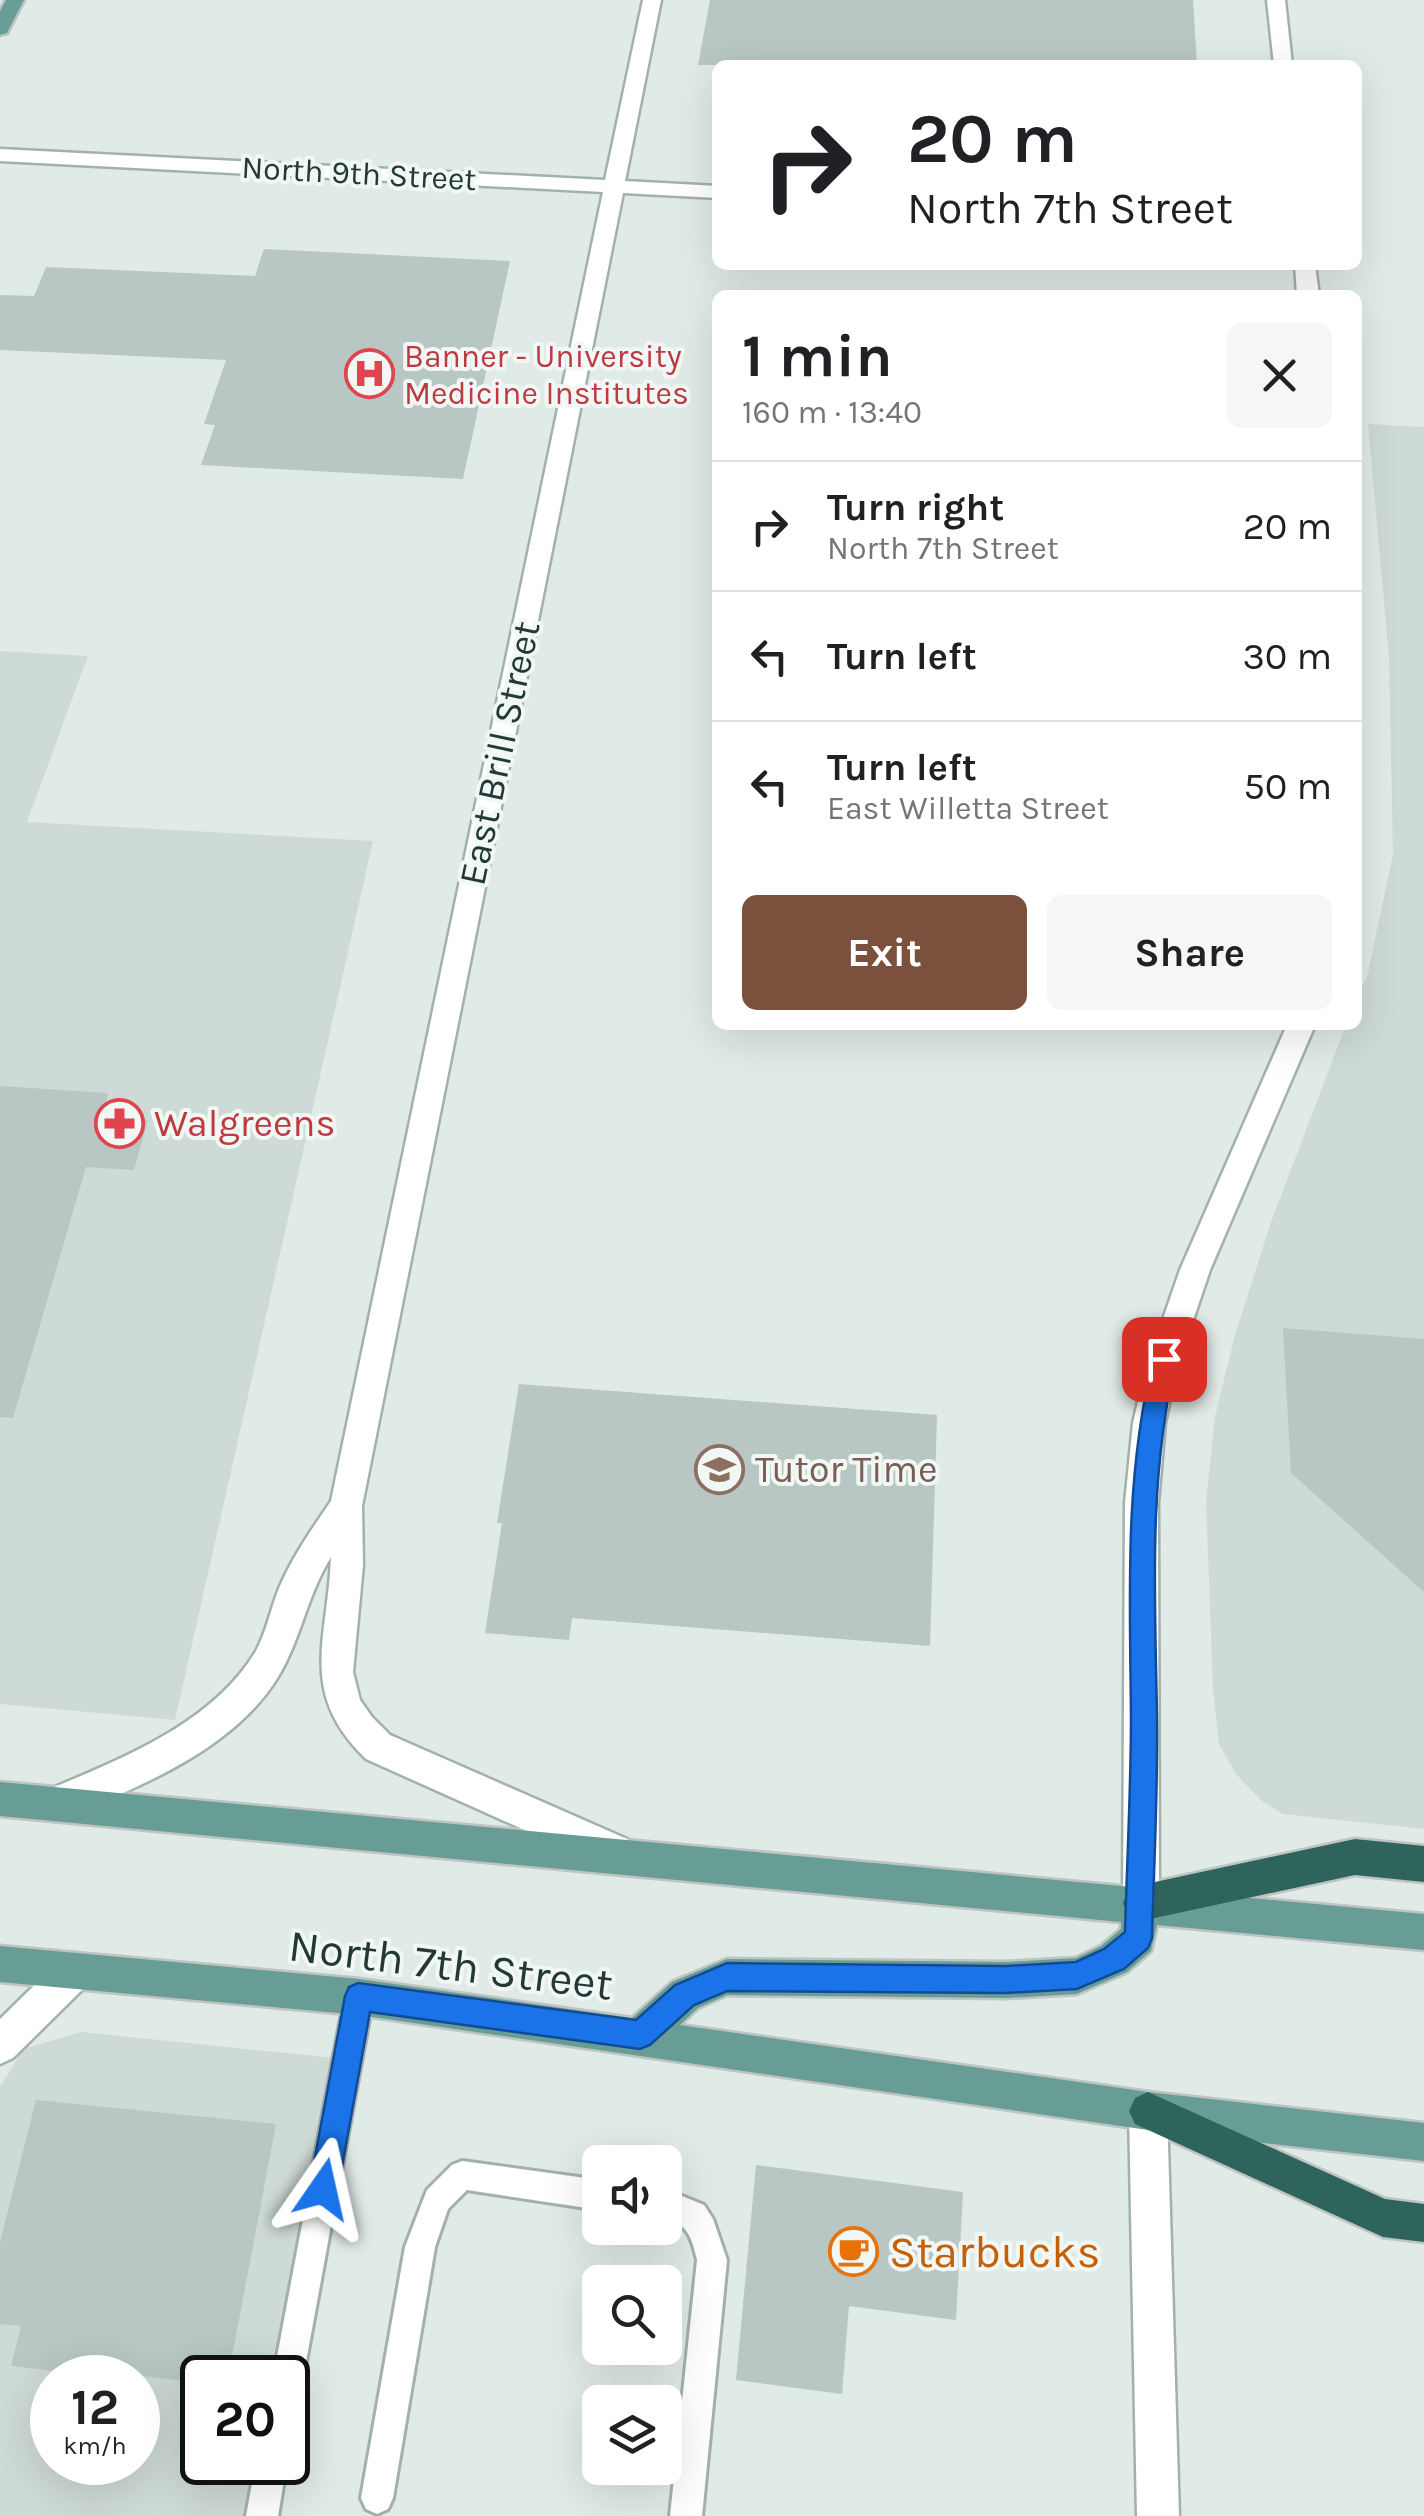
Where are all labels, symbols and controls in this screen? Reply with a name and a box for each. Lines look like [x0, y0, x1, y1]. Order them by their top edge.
text: 20 m [907, 98, 1078, 180]
icon: right [742, 100, 872, 230]
street label: North 9th Street [241, 149, 477, 198]
text: North 7th Street [907, 182, 1233, 234]
text: 1 min [742, 321, 893, 391]
button: close [1227, 323, 1332, 428]
place label: Banner - University Medicine Institutes [404, 338, 689, 412]
hospital icon: Banner - University Medicine Institutes [343, 348, 395, 400]
text: 160 m · 13:40 [742, 394, 922, 431]
text: Turn right [827, 485, 1004, 530]
icon: right [742, 499, 797, 554]
text: 20 m [1243, 504, 1332, 549]
text: North 7th Street [827, 530, 1059, 567]
street label: East Brill Street [450, 617, 549, 889]
icon: left [742, 629, 797, 684]
text: Turn left [827, 634, 977, 679]
text: 30 m [1242, 634, 1332, 679]
text: Turn left [827, 745, 977, 790]
icon: left [742, 759, 797, 814]
text: 50 m [1243, 764, 1332, 809]
text: East Willetta Street [827, 790, 1109, 827]
button: Exit [742, 895, 1027, 1010]
button: Share [1047, 895, 1332, 1010]
pharmacy icon: Walgreens [93, 1097, 145, 1149]
place label: Walgreens [154, 1101, 335, 1146]
pin [1122, 1317, 1207, 1402]
icon: arrive [1137, 1332, 1192, 1387]
school or university icon: Tutor Time [694, 1443, 746, 1495]
place label: Tutor Time [755, 1447, 938, 1492]
street label: North 7th Street [286, 1919, 616, 2011]
position arrow [271, 2137, 375, 2241]
map controls [582, 2145, 682, 2485]
button: sound [582, 2145, 682, 2245]
cafe icon: Starbucks [828, 2225, 880, 2277]
place label: Starbucks [889, 2226, 1100, 2278]
button: search [582, 2265, 682, 2365]
speed limit sign: 20 [180, 2355, 310, 2485]
text: 12 [71, 2378, 119, 2437]
button: layers [582, 2385, 682, 2485]
text: km/h [63, 2431, 127, 2460]

